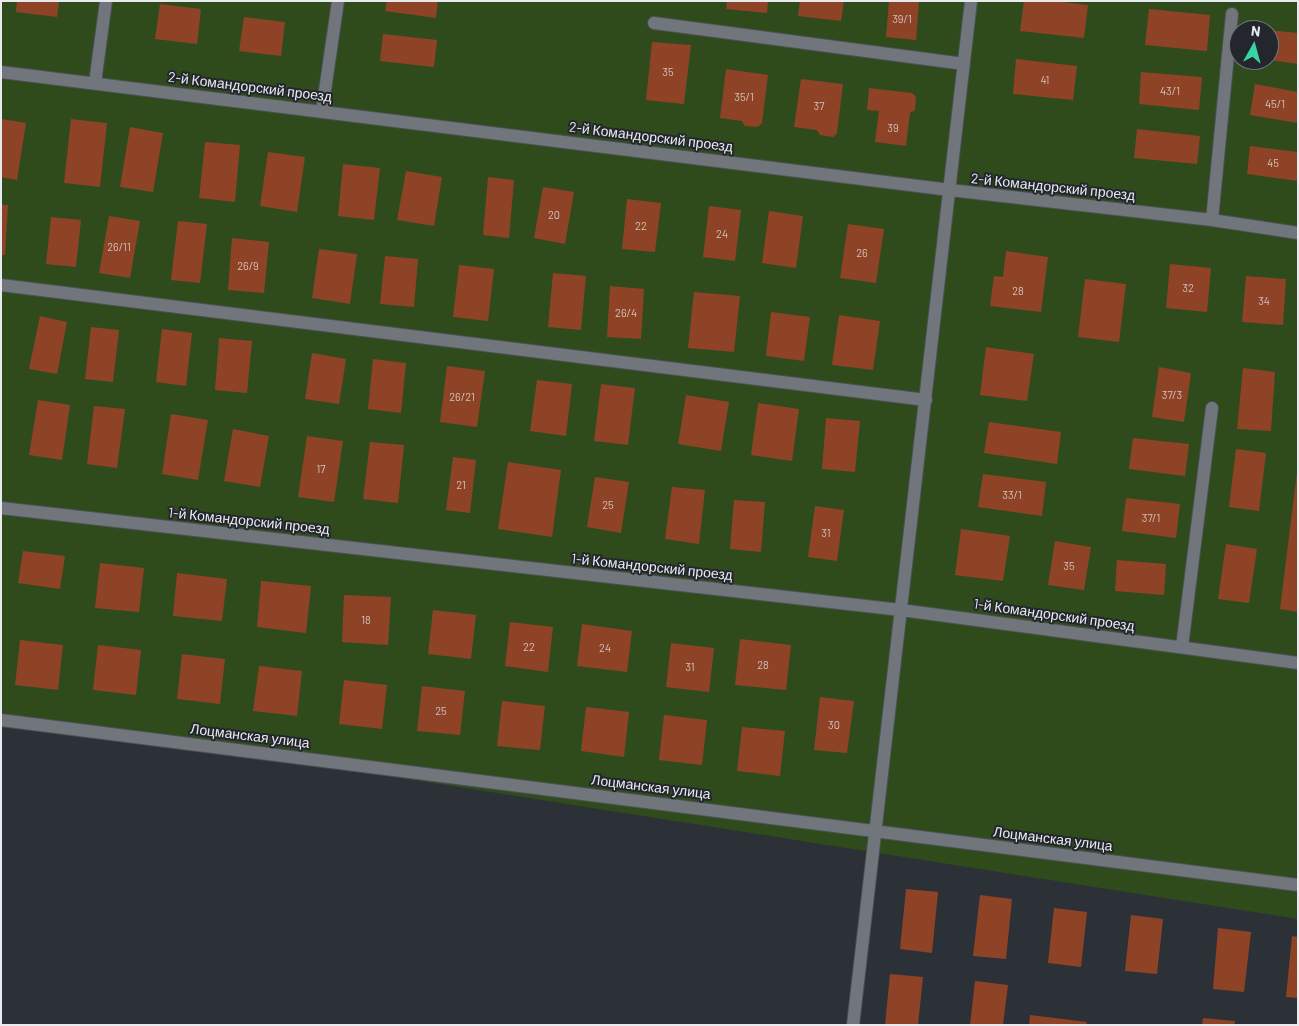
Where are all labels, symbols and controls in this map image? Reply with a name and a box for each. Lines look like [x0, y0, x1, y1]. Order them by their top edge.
house number: 39/1 [892, 12, 912, 26]
north arrow [1229, 20, 1279, 70]
text: N [1250, 22, 1261, 40]
house number: 35 [662, 65, 674, 79]
street label: 2-й Командорский проезд [167, 69, 333, 105]
house number: 41 [1041, 73, 1049, 87]
house number: 43/1 [1160, 84, 1180, 98]
house number: 35/1 [734, 90, 754, 104]
house number: 45/1 [1265, 97, 1285, 111]
house number: 37 [814, 99, 824, 113]
street label: 2-й Командорский проезд [568, 119, 734, 155]
house number: 39 [887, 121, 899, 135]
house number: 45 [1267, 156, 1279, 170]
street label: 2-й Командорский проезд [970, 170, 1136, 204]
house number: 20 [548, 208, 560, 222]
house number: 22 [635, 219, 647, 233]
house number: 24 [716, 227, 728, 241]
house number: 26/11 [107, 240, 131, 254]
house number: 26 [856, 246, 868, 260]
house number: 26/9 [237, 259, 259, 273]
house number: 32 [1182, 281, 1194, 295]
house number: 28 [1012, 284, 1024, 298]
house number: 34 [1258, 294, 1270, 308]
house number: 26/4 [615, 306, 637, 320]
house number: 37/3 [1162, 388, 1182, 402]
house number: 26/21 [449, 390, 475, 404]
house number: 17 [316, 462, 326, 476]
house number: 21 [456, 478, 466, 492]
house number: 33/1 [1002, 488, 1022, 502]
house number: 25 [602, 498, 614, 512]
street label: 1-й Командорский проезд [167, 504, 331, 538]
house number: 37/1 [1142, 511, 1160, 525]
house number: 31 [821, 526, 831, 540]
street label: 1-й Командорский проезд [570, 550, 734, 584]
house number: 35 [1063, 559, 1075, 573]
street label: 1-й Командорский проезд [972, 595, 1136, 635]
house number: 18 [361, 613, 371, 627]
house number: 22 [523, 640, 535, 654]
house number: 24 [599, 641, 611, 655]
house number: 28 [757, 658, 769, 672]
house number: 31 [685, 660, 695, 674]
house number: 25 [435, 704, 447, 718]
house number: 30 [828, 718, 840, 732]
street label: Лоцманская улица [189, 720, 311, 752]
street label: Лоцманская улица [590, 771, 712, 803]
street label: Лоцманская улица [992, 823, 1114, 855]

